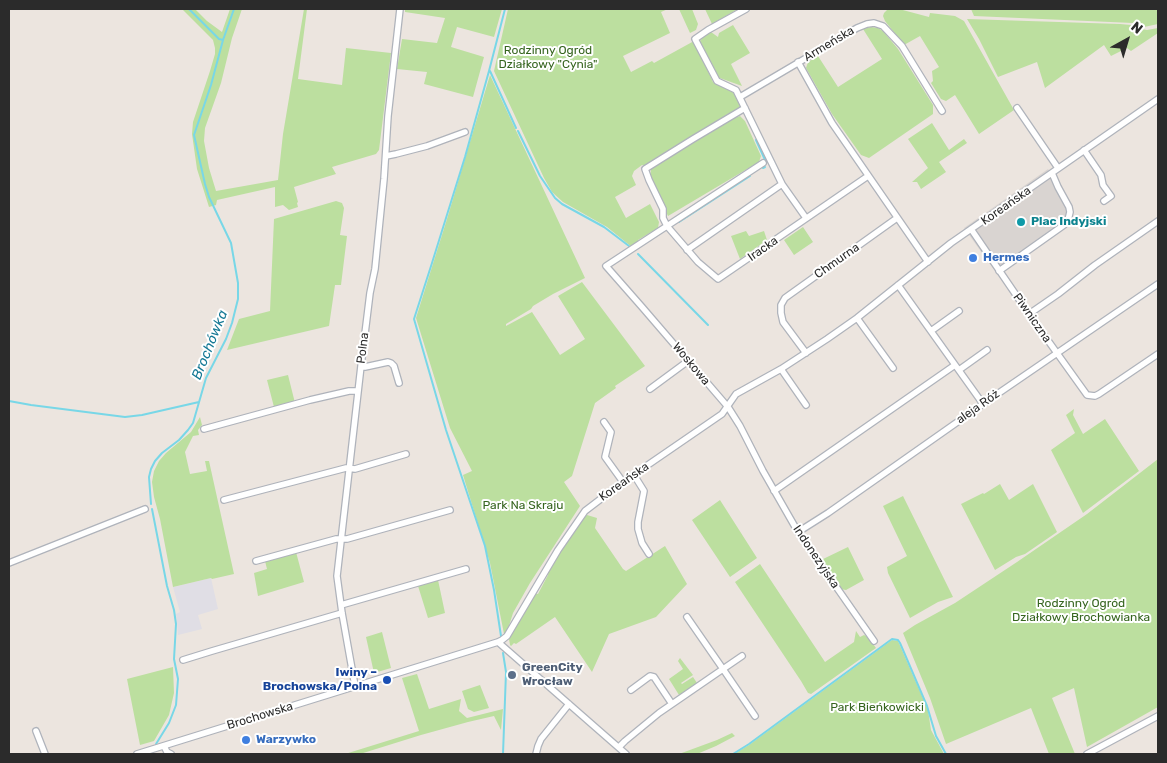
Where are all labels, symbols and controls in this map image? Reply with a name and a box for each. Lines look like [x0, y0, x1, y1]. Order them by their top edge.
north arrow [1102, 15, 1152, 65]
text: N [1127, 18, 1146, 38]
street label: Armeńska [801, 23, 857, 65]
park label: Rodzinny Ogród Działkowy "Cynia" [498, 44, 598, 72]
street label: Koreańska [978, 184, 1034, 228]
place label: Plac Indyjski [1031, 215, 1106, 229]
marker: Plac Indyjski [1015, 216, 1027, 228]
street label: Iracka [745, 233, 781, 265]
street label: Chmurna [812, 240, 862, 282]
place label: Hermes [983, 251, 1029, 265]
marker: Hermes [967, 252, 979, 264]
street label: Piwniczna [1010, 291, 1054, 345]
water label: Brochówka [188, 308, 232, 382]
street label: Polna [354, 332, 372, 364]
street label: Woskowa [669, 340, 713, 388]
street label: aleja Róż [954, 387, 1002, 427]
street label: Koreańska [596, 460, 652, 504]
park label: Park Na Skraju [483, 499, 563, 513]
street label: Indonezyjska [790, 523, 842, 591]
park label: Rodzinny Ogród Działkowy Brochowianka [1012, 597, 1150, 625]
place label: GreenCity Wrocław [522, 661, 583, 689]
place label: Iwiny – Brochowska/Polna [263, 666, 377, 694]
marker: GreenCity Wrocław [506, 669, 518, 681]
marker: Iwiny – Brochowska/Polna [381, 674, 393, 686]
street label: Brochowska [225, 699, 295, 733]
park label: Park Bieńkowicki [830, 701, 924, 715]
place label: Warzywko [256, 733, 316, 747]
marker: Warzywko [240, 734, 252, 746]

